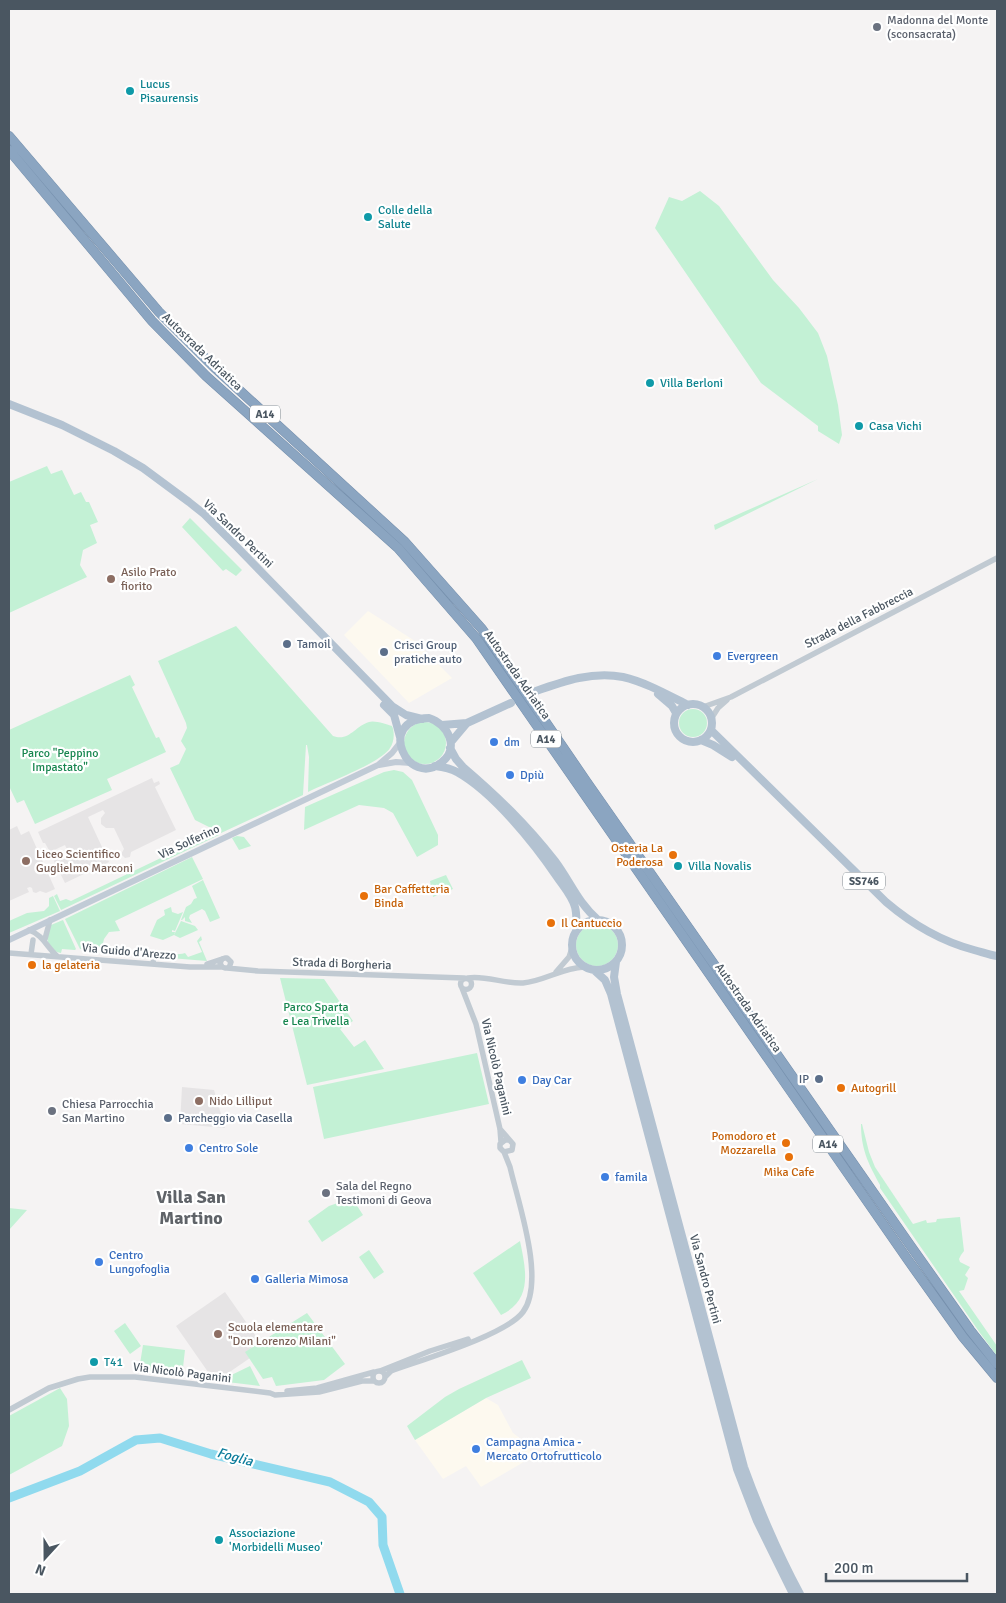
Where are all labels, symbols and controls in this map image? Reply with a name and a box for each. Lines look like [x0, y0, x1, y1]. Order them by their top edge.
place label: Madonna del Monte (sconsacrata) [887, 13, 988, 42]
marker: Madonna del Monte (sconsacrata) [871, 21, 883, 33]
place label: Lucus Pisaurensis [140, 77, 198, 106]
marker: Lucus Pisaurensis [124, 85, 136, 97]
place label: Colle della Salute [378, 203, 432, 232]
marker: Colle della Salute [362, 211, 374, 223]
street label: Autostrada Adriatica [159, 310, 245, 394]
place label: Villa Berloni [660, 376, 723, 391]
marker: Villa Berloni [644, 377, 656, 389]
road number: A14 [250, 406, 280, 422]
place label: Casa Vichi [869, 419, 922, 434]
marker: Casa Vichi [853, 420, 865, 432]
street label: Via Sandro Pertini [200, 497, 276, 571]
place label: Asilo Prato fiorito [121, 565, 176, 594]
marker: Asilo Prato fiorito [105, 573, 117, 585]
street label: Strada della Fabbreccia [802, 584, 916, 652]
street label: Autostrada Adriatica [481, 627, 553, 723]
place label: Tamoil [297, 637, 331, 652]
marker: Tamoil [281, 638, 293, 650]
place label: Crisci Group pratiche auto [394, 638, 462, 667]
marker: Crisci Group pratiche auto [378, 646, 390, 658]
place label: Evergreen [727, 649, 778, 664]
marker: Evergreen [711, 650, 723, 662]
road number: A14 [531, 731, 561, 748]
place label: dm [504, 735, 520, 750]
marker: dm [488, 736, 500, 748]
park label: Parco "Peppino Impastato" [21, 746, 99, 775]
place label: Dpiù [520, 768, 544, 783]
marker: Dpiù [504, 769, 516, 781]
street label: Via Solferino [156, 821, 222, 863]
place label: Osteria La Poderosa [611, 841, 663, 870]
place label: Liceo Scientifico Guglielmo Marconi [36, 847, 133, 876]
marker: Osteria La Poderosa [667, 849, 679, 861]
marker: Liceo Scientifico Guglielmo Marconi [20, 855, 32, 867]
place label: Villa Novalis [688, 859, 752, 874]
marker: Villa Novalis [672, 860, 684, 872]
road number: SS746 [843, 872, 885, 889]
place label: Bar Caffetteria Binda [374, 882, 449, 911]
marker: Bar Caffetteria Binda [358, 890, 370, 902]
place label: Il Cantuccio [561, 916, 622, 931]
marker: Il Cantuccio [545, 917, 557, 929]
street label: Via Guido d'Arezzo [81, 940, 177, 964]
street label: Strada di Borgheria [292, 955, 392, 973]
place label: la gelateria [42, 958, 100, 973]
marker: la gelateria [26, 959, 38, 971]
street label: Autostrada Adriatica [712, 960, 784, 1056]
park label: Parco Sparta e Lea Trivella [283, 1000, 349, 1029]
street label: Via Nicolò Paganini [478, 1017, 514, 1117]
place label: IP [799, 1072, 809, 1087]
place label: Day Car [532, 1073, 572, 1088]
marker: IP [813, 1073, 825, 1085]
marker: Day Car [516, 1074, 528, 1086]
place label: Autogrill [851, 1081, 897, 1096]
marker: Autogrill [835, 1082, 847, 1094]
place label: Nido Lilliput [209, 1094, 272, 1109]
marker: Nido Lilliput [193, 1095, 205, 1107]
place label: Chiesa Parrocchia San Martino [62, 1097, 154, 1126]
marker: Chiesa Parrocchia San Martino [46, 1105, 58, 1117]
place label: Parcheggio via Casella [178, 1111, 293, 1126]
marker: Parcheggio via Casella [162, 1112, 174, 1124]
place label: Pomodoro et Mozzarella [712, 1129, 776, 1158]
road number: A14 [813, 1136, 843, 1152]
marker: Pomodoro et Mozzarella [780, 1137, 792, 1149]
place label: Centro Sole [199, 1141, 258, 1156]
marker: Centro Sole [183, 1142, 195, 1154]
marker: Mika Cafe [783, 1151, 795, 1163]
place label: Mika Cafe [764, 1165, 814, 1180]
place label: famila [615, 1170, 648, 1185]
marker: famila [599, 1171, 611, 1183]
place label: Sala del Regno Testimoni di Geova [336, 1179, 432, 1208]
district label: Villa San Martino [156, 1186, 226, 1229]
marker: Sala del Regno Testimoni di Geova [320, 1187, 332, 1199]
street label: Via Sandro Pertini [686, 1233, 724, 1325]
place label: Centro Lungofoglia [109, 1248, 170, 1277]
marker: Centro Lungofoglia [93, 1256, 105, 1268]
place label: Galleria Mimosa [265, 1272, 348, 1287]
marker: Galleria Mimosa [249, 1273, 261, 1285]
place label: Scuola elementare "Don Lorenzo Milani" [228, 1320, 336, 1349]
marker: Scuola elementare "Don Lorenzo Milani" [212, 1328, 224, 1340]
place label: T41 [104, 1355, 123, 1370]
marker: T41 [88, 1356, 100, 1368]
street label: Via Nicolò Paganini [132, 1360, 232, 1386]
place label: Campagna Amica - Mercato Ortofrutticolo [486, 1435, 602, 1464]
marker: Campagna Amica - Mercato Ortofrutticolo [470, 1443, 482, 1455]
water label: Foglia [215, 1444, 256, 1470]
place label: Associazione 'Morbidelli Museo' [229, 1526, 323, 1555]
north arrow [20, 1533, 70, 1583]
marker: Associazione 'Morbidelli Museo' [213, 1534, 225, 1546]
scale bar [826, 1550, 967, 1582]
text: 200 m [834, 1559, 874, 1577]
text: N [33, 1560, 48, 1579]

